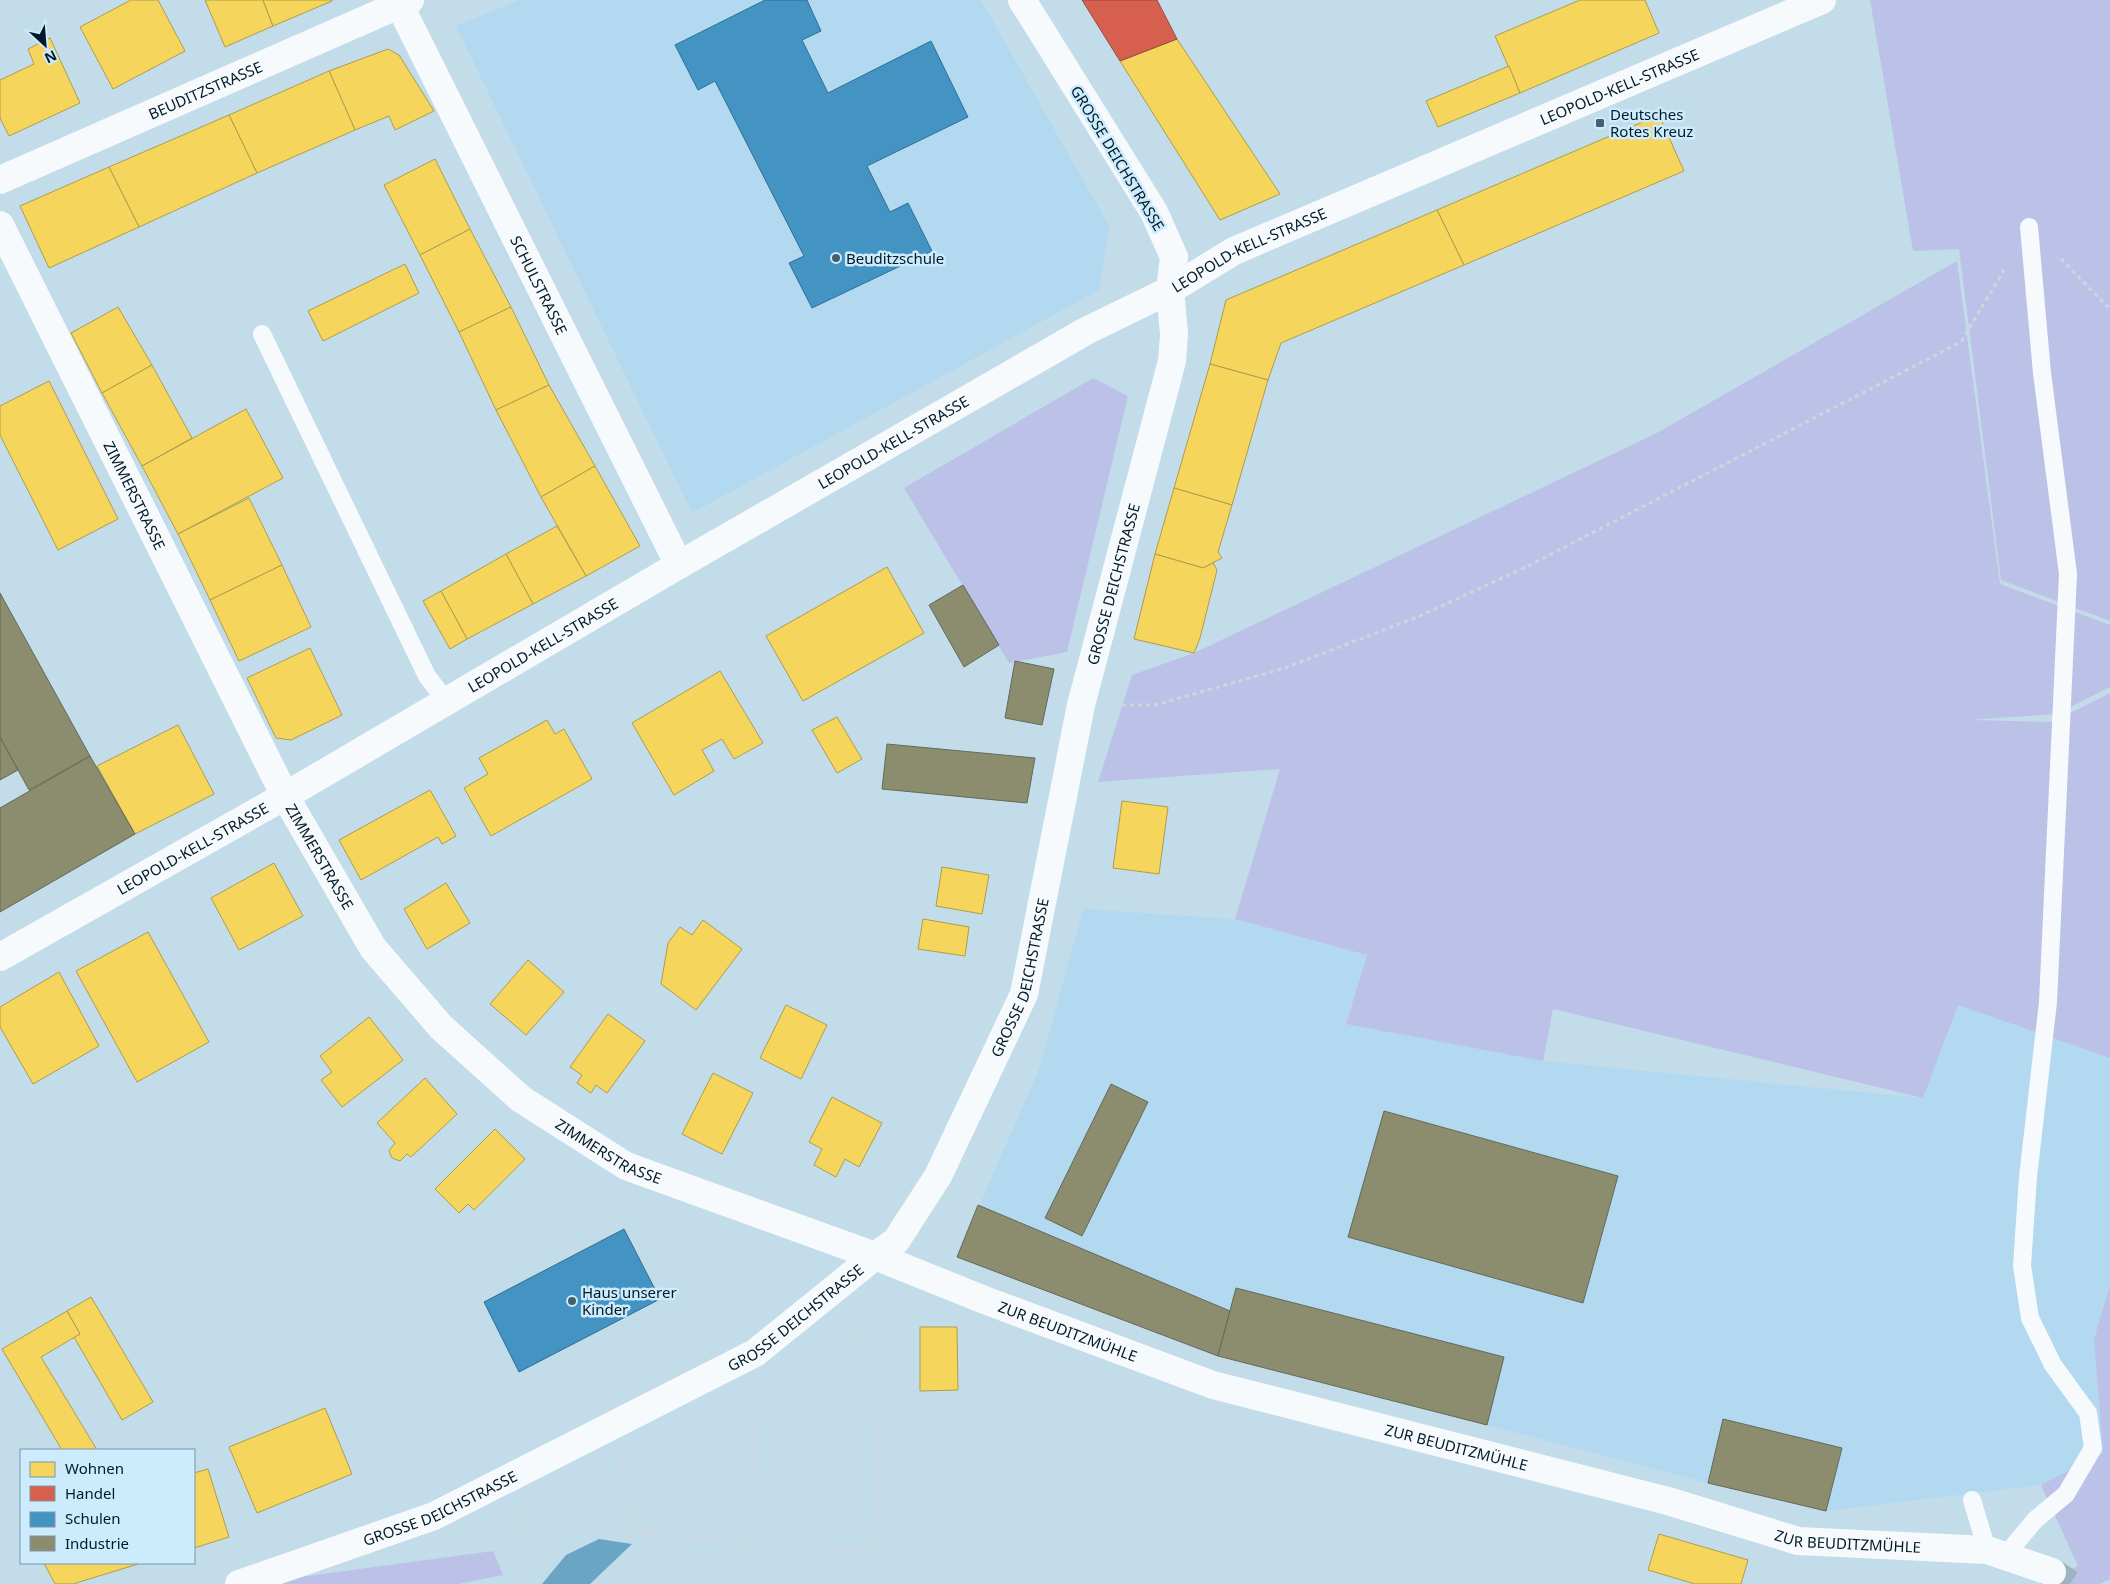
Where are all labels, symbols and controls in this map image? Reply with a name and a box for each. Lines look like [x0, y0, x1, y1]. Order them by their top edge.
north arrow [20, 20, 70, 70]
street label: LEOPOLD-KELL-STRASSE [1537, 44, 1702, 129]
text: N [42, 46, 60, 68]
street label: BEUDITZSTRASSE [145, 56, 265, 124]
street label: GROSSE DEICHSTRASSE [1067, 82, 1169, 234]
place label: Deutsches Rotes Kreuz [1610, 104, 1693, 141]
marker: Deutsches Rotes Kreuz [1594, 117, 1606, 129]
street label: LEOPOLD-KELL-STRASSE [1168, 203, 1329, 297]
street label: SCHULSTRASSE [506, 232, 572, 338]
place label: Beuditzschule [846, 248, 944, 268]
marker: Beuditzschule [830, 252, 842, 264]
street label: LEOPOLD-KELL-STRASSE [814, 391, 972, 493]
street label: ZIMMERSTRASSE [99, 438, 170, 553]
street label: GROSSE DEICHSTRASSE [1082, 501, 1144, 667]
street label: LEOPOLD-KELL-STRASSE [464, 593, 621, 697]
street label: LEOPOLD-KELL-STRASSE [113, 798, 272, 899]
street label: ZIMMERSTRASSE [282, 800, 358, 913]
street label: GROSSE DEICHSTRASSE [986, 896, 1053, 1060]
street label: ZIMMERSTRASSE [552, 1114, 664, 1188]
street label: GROSSE DEICHSTRASSE [724, 1259, 867, 1375]
place label: Haus unserer Kinder [582, 1282, 677, 1319]
marker: Haus unserer Kinder [566, 1295, 578, 1307]
street label: ZUR BEUDITZMÜHLE [996, 1296, 1140, 1366]
street label: ZUR BEUDITZMÜHLE [1383, 1419, 1530, 1475]
legend [20, 1449, 195, 1564]
text: Wohnen [65, 1458, 124, 1478]
street label: GROSSE DEICHSTRASSE [360, 1466, 520, 1550]
text: Handel [65, 1483, 115, 1503]
text: Schulen [65, 1508, 121, 1528]
street label: ZUR BEUDITZMÜHLE [1772, 1524, 1921, 1557]
text: Industrie [65, 1533, 129, 1553]

